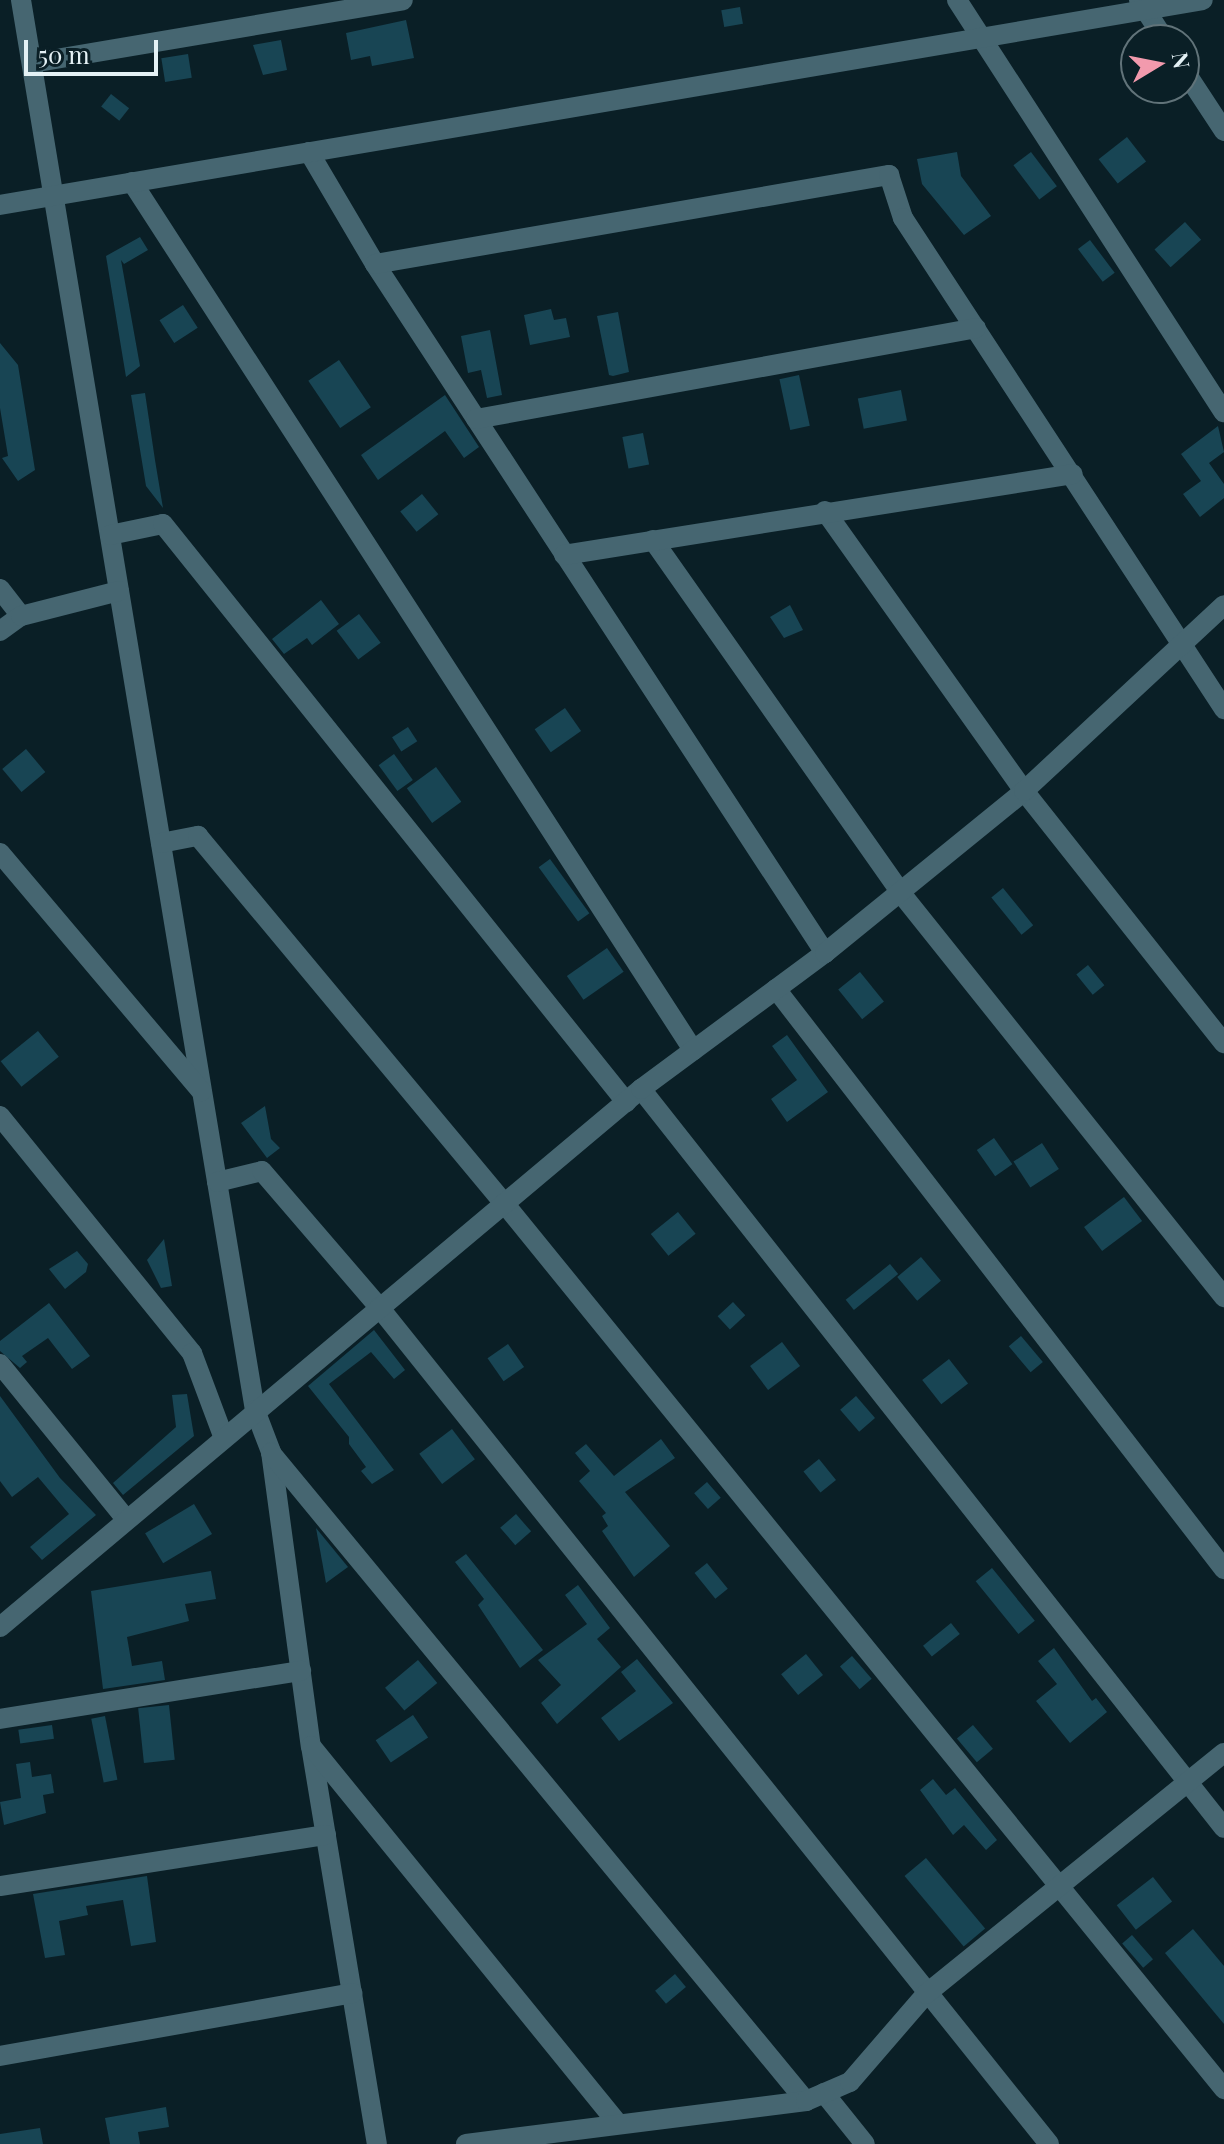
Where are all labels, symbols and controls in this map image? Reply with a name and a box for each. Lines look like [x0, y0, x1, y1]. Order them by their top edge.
scale bar [28, 24, 162, 74]
north arrow [1120, 24, 1200, 104]
text: 50 m [38, 38, 90, 70]
text: N [1166, 50, 1198, 71]

